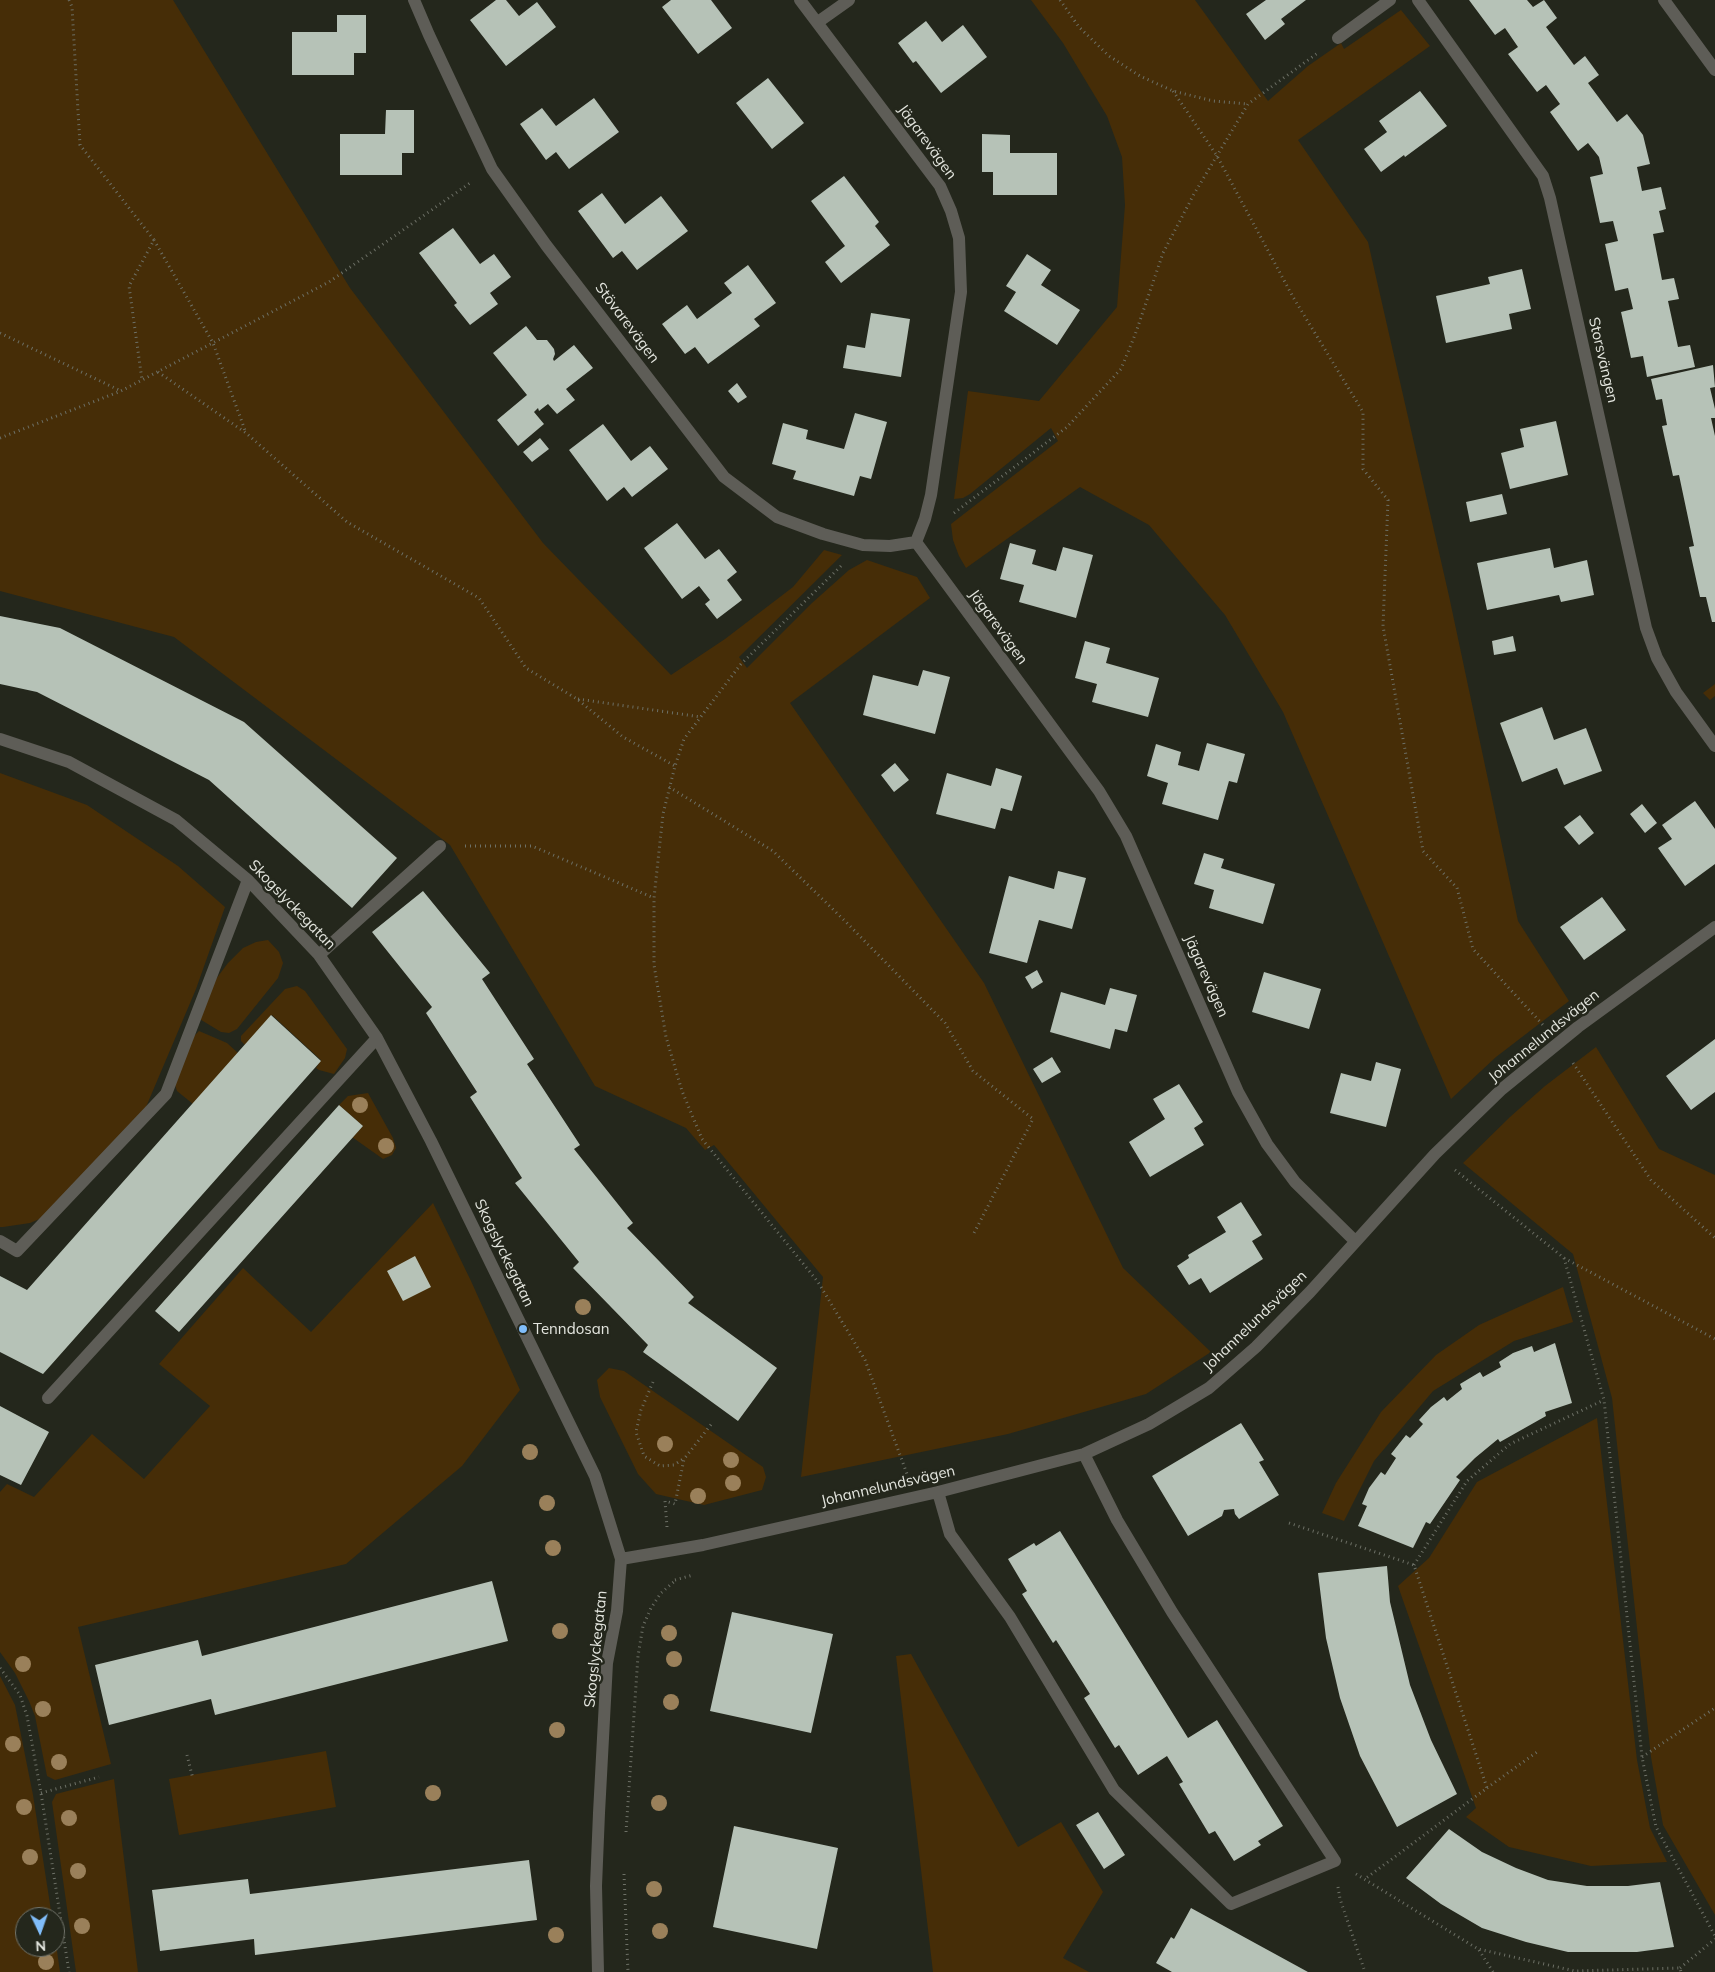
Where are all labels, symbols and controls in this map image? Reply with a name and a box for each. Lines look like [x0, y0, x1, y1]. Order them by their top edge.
street label: Jägarevägen [894, 101, 960, 183]
street label: Stövarevägen [591, 279, 663, 367]
street label: Storsvängen [1584, 315, 1622, 405]
street label: Jägarevägen [965, 586, 1031, 668]
street label: Skogslyckegatan [245, 856, 339, 954]
street label: Jägarevägen [1180, 932, 1232, 1020]
street label: Johannelundsvägen [1485, 986, 1603, 1086]
street label: Skogslyckegatan [470, 1196, 538, 1310]
street label: Johannelundsvägen [1199, 1267, 1311, 1375]
place label: Tenndosan [533, 1320, 609, 1338]
marker: Tenndosan [517, 1323, 529, 1335]
street label: Johannelundsvägen [819, 1462, 957, 1510]
street label: Skogslyckegatan [581, 1590, 611, 1708]
north arrow [15, 1907, 65, 1957]
text: N [35, 1937, 46, 1955]

